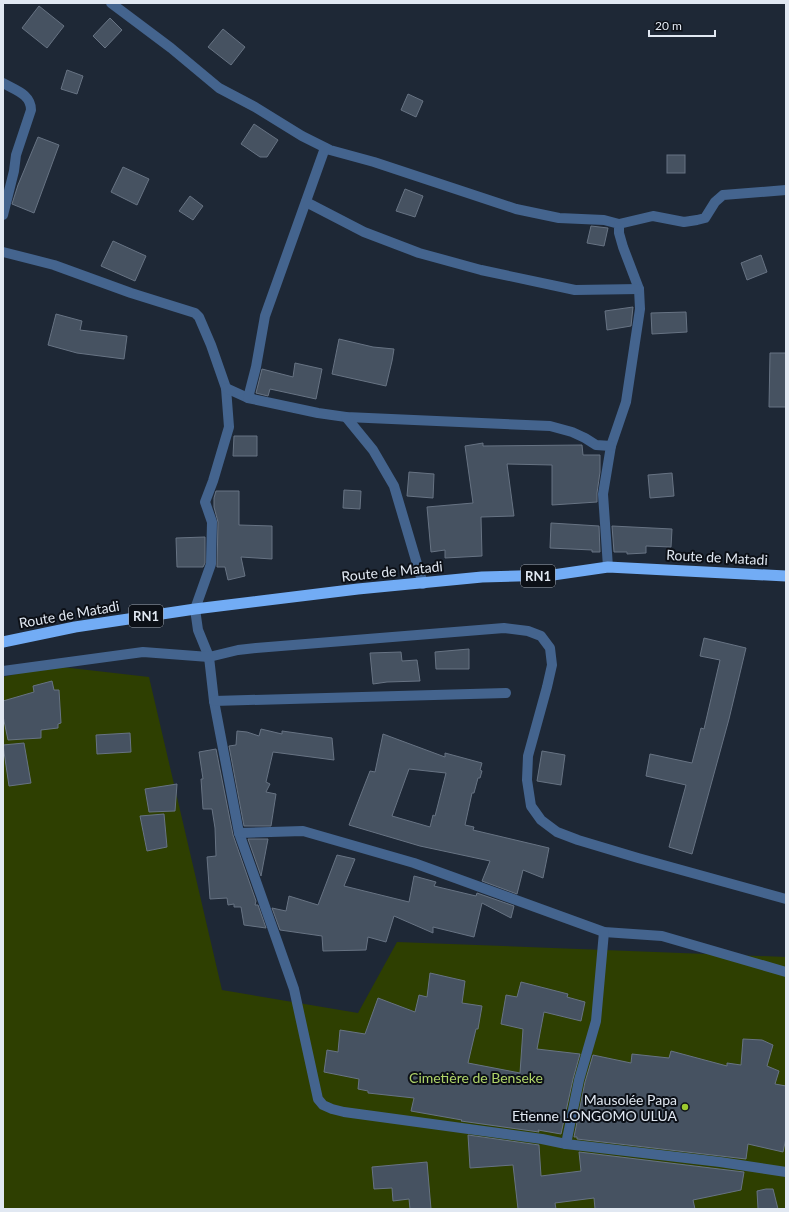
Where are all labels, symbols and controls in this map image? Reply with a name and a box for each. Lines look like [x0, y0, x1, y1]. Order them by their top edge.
scale bar [649, 12, 715, 38]
text: 20 m [655, 18, 682, 33]
street label: Route de Matadi [666, 546, 768, 568]
street label: Route de Matadi [341, 557, 443, 585]
road number: RN1 [521, 565, 555, 587]
street label: Route de Matadi [17, 597, 121, 631]
road number: RN1 [129, 605, 163, 627]
park label: Cimetière de Benseke [409, 1069, 543, 1086]
place label: Mausolée Papa Etienne LONGOMO ULUA [512, 1091, 678, 1124]
marker: Mausolée Papa Etienne LONGOMO ULUA [680, 1102, 690, 1112]

